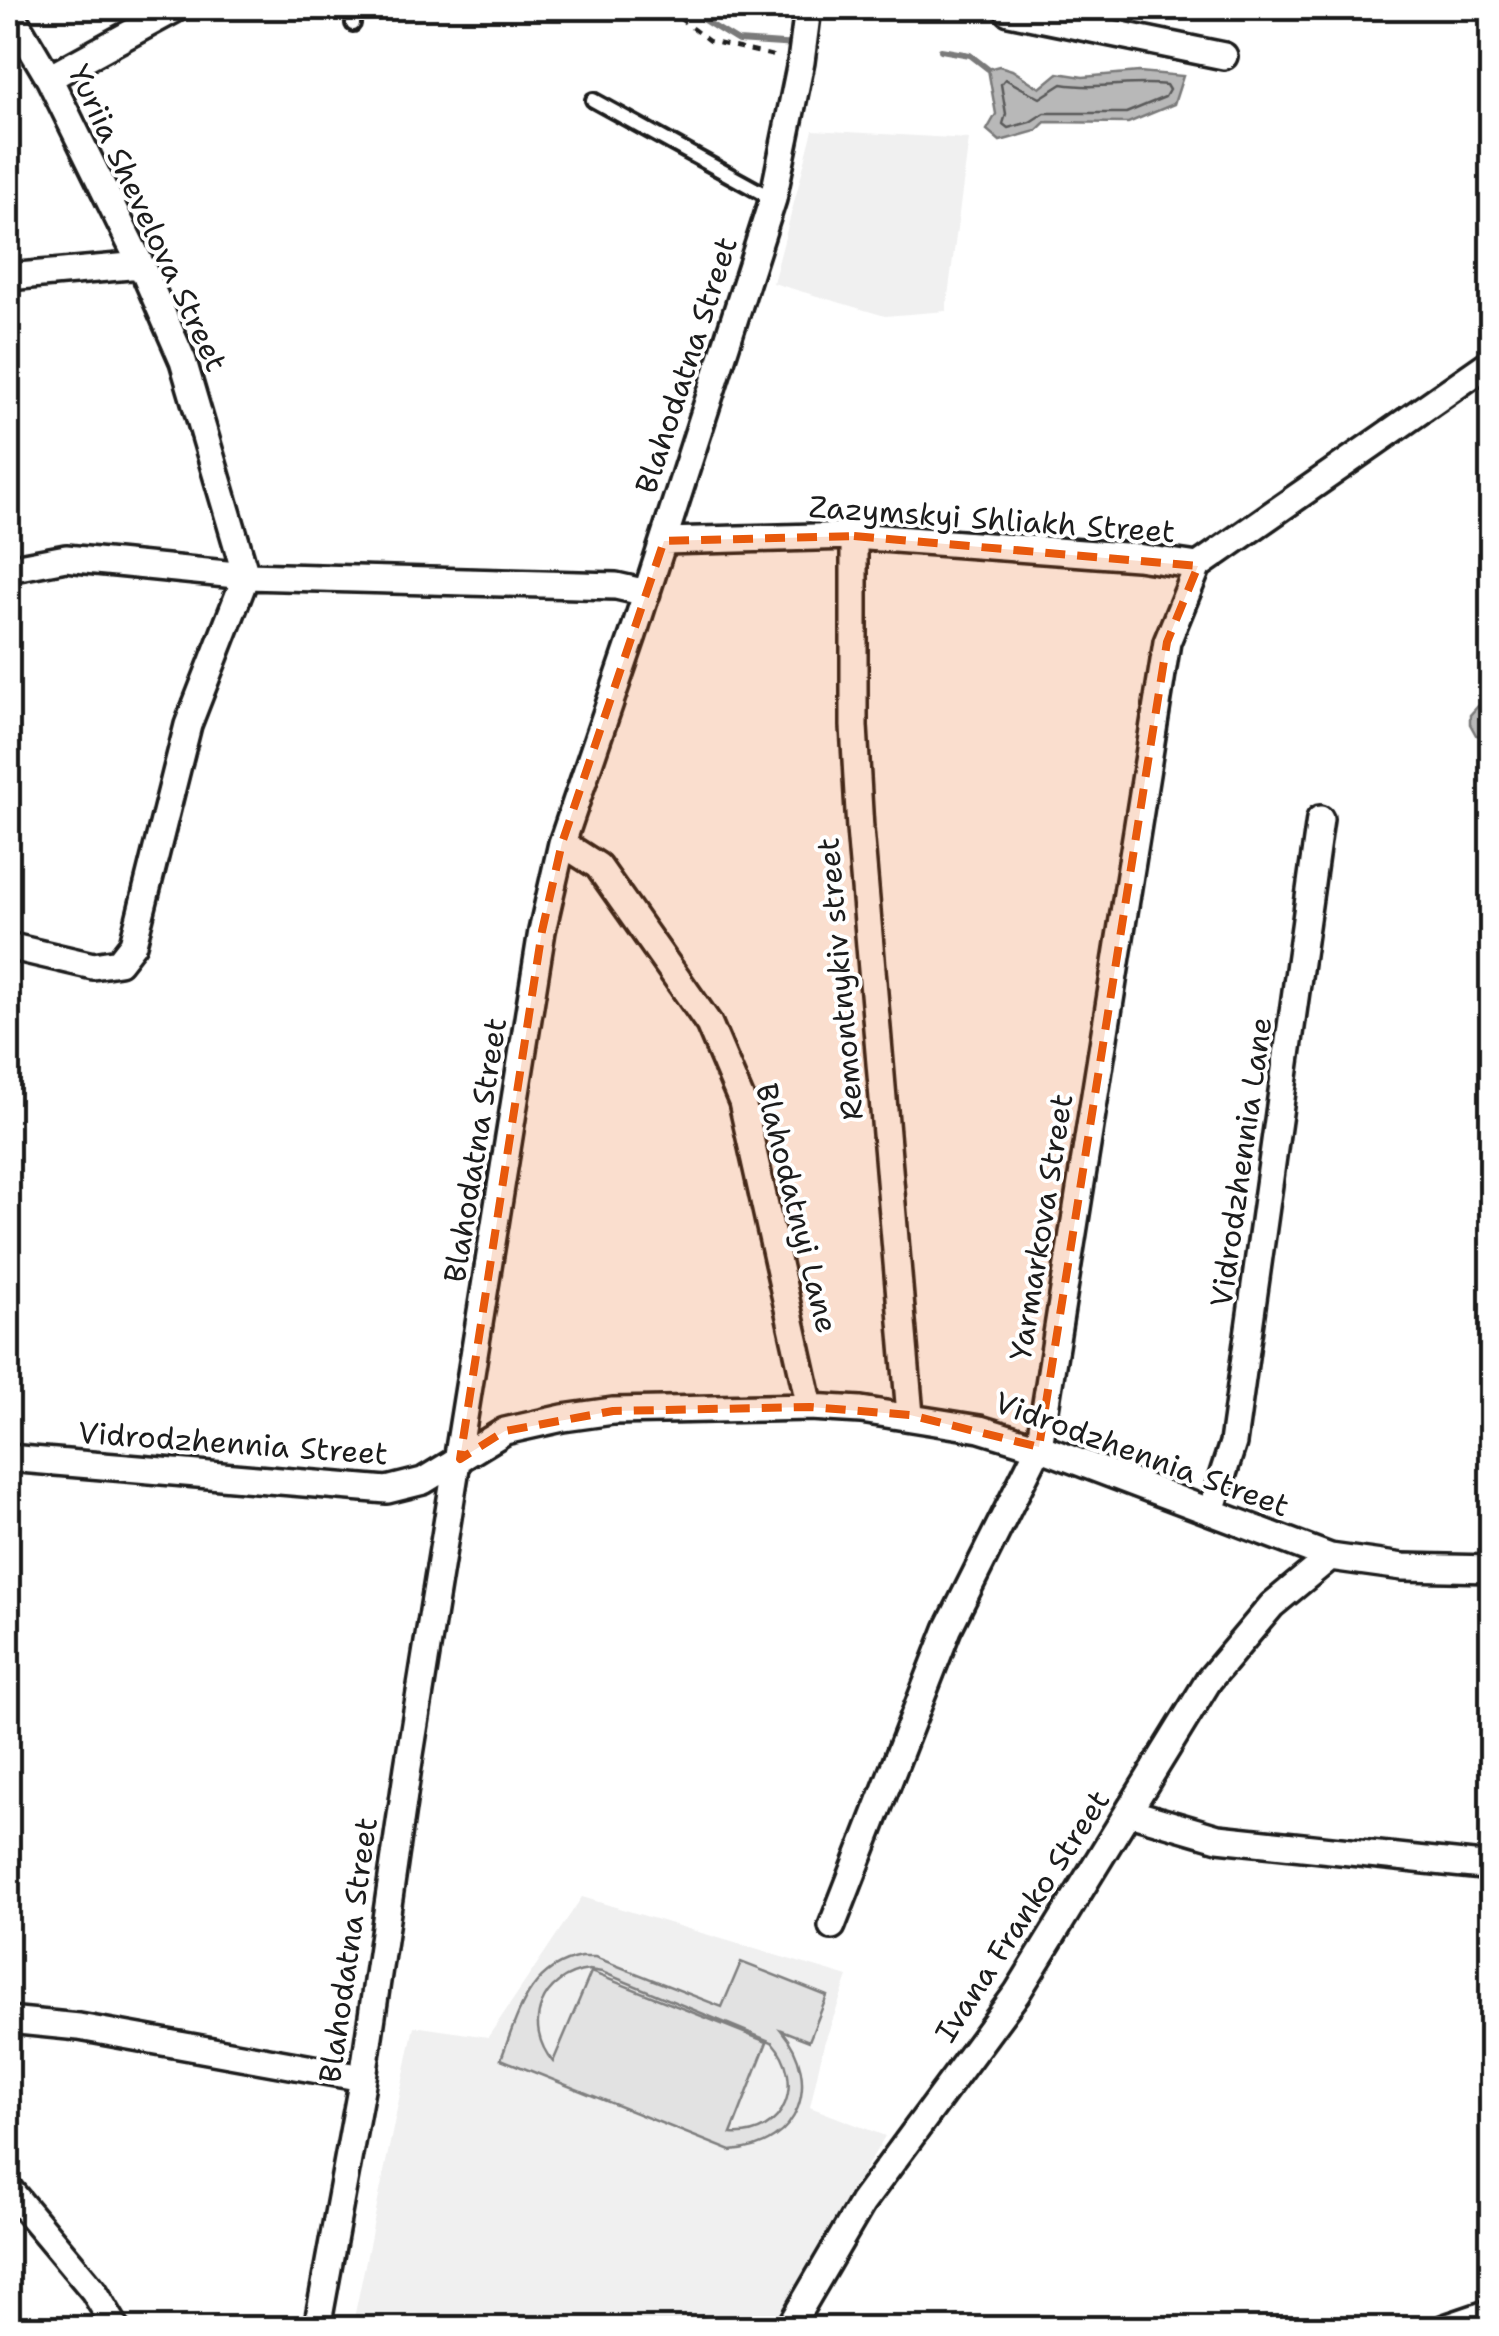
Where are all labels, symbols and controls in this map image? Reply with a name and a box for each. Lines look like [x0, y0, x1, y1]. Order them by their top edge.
street label: Yuriia Shevelova Street [59, 58, 237, 378]
street label: Blahodatna Street [625, 231, 747, 499]
street label: Zazymskyi Shliakh Street [808, 486, 1176, 552]
street label: Remontnykiv street [807, 836, 873, 1122]
street label: Vidrodzhennia Lane [1200, 1014, 1282, 1310]
street label: Blahodatna Street [434, 1015, 516, 1285]
street label: Blahodatnyi Lane [746, 1079, 848, 1337]
street label: Yarmarkova Street [1000, 1091, 1082, 1363]
street label: Vidrodzhennia Street [989, 1382, 1295, 1526]
street label: Vidrodzhennia Street [77, 1412, 389, 1474]
street label: Ivana Franko Street [925, 1782, 1119, 2050]
street label: Blahodatna Street [309, 1815, 387, 2085]

